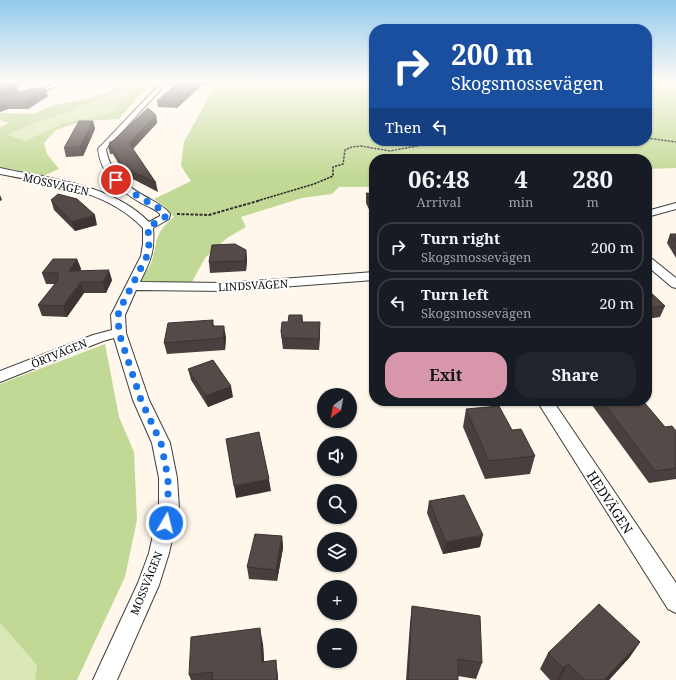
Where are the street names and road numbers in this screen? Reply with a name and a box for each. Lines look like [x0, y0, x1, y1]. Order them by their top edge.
street label: MOSSVÄGEN [21, 169, 91, 199]
street label: LINDSVÄGEN [218, 276, 289, 294]
street label: ÖRTVÄGEN [29, 335, 90, 371]
street label: HEDVÄGEN [583, 467, 637, 537]
street label: MOSSVÄGEN [126, 548, 166, 617]

